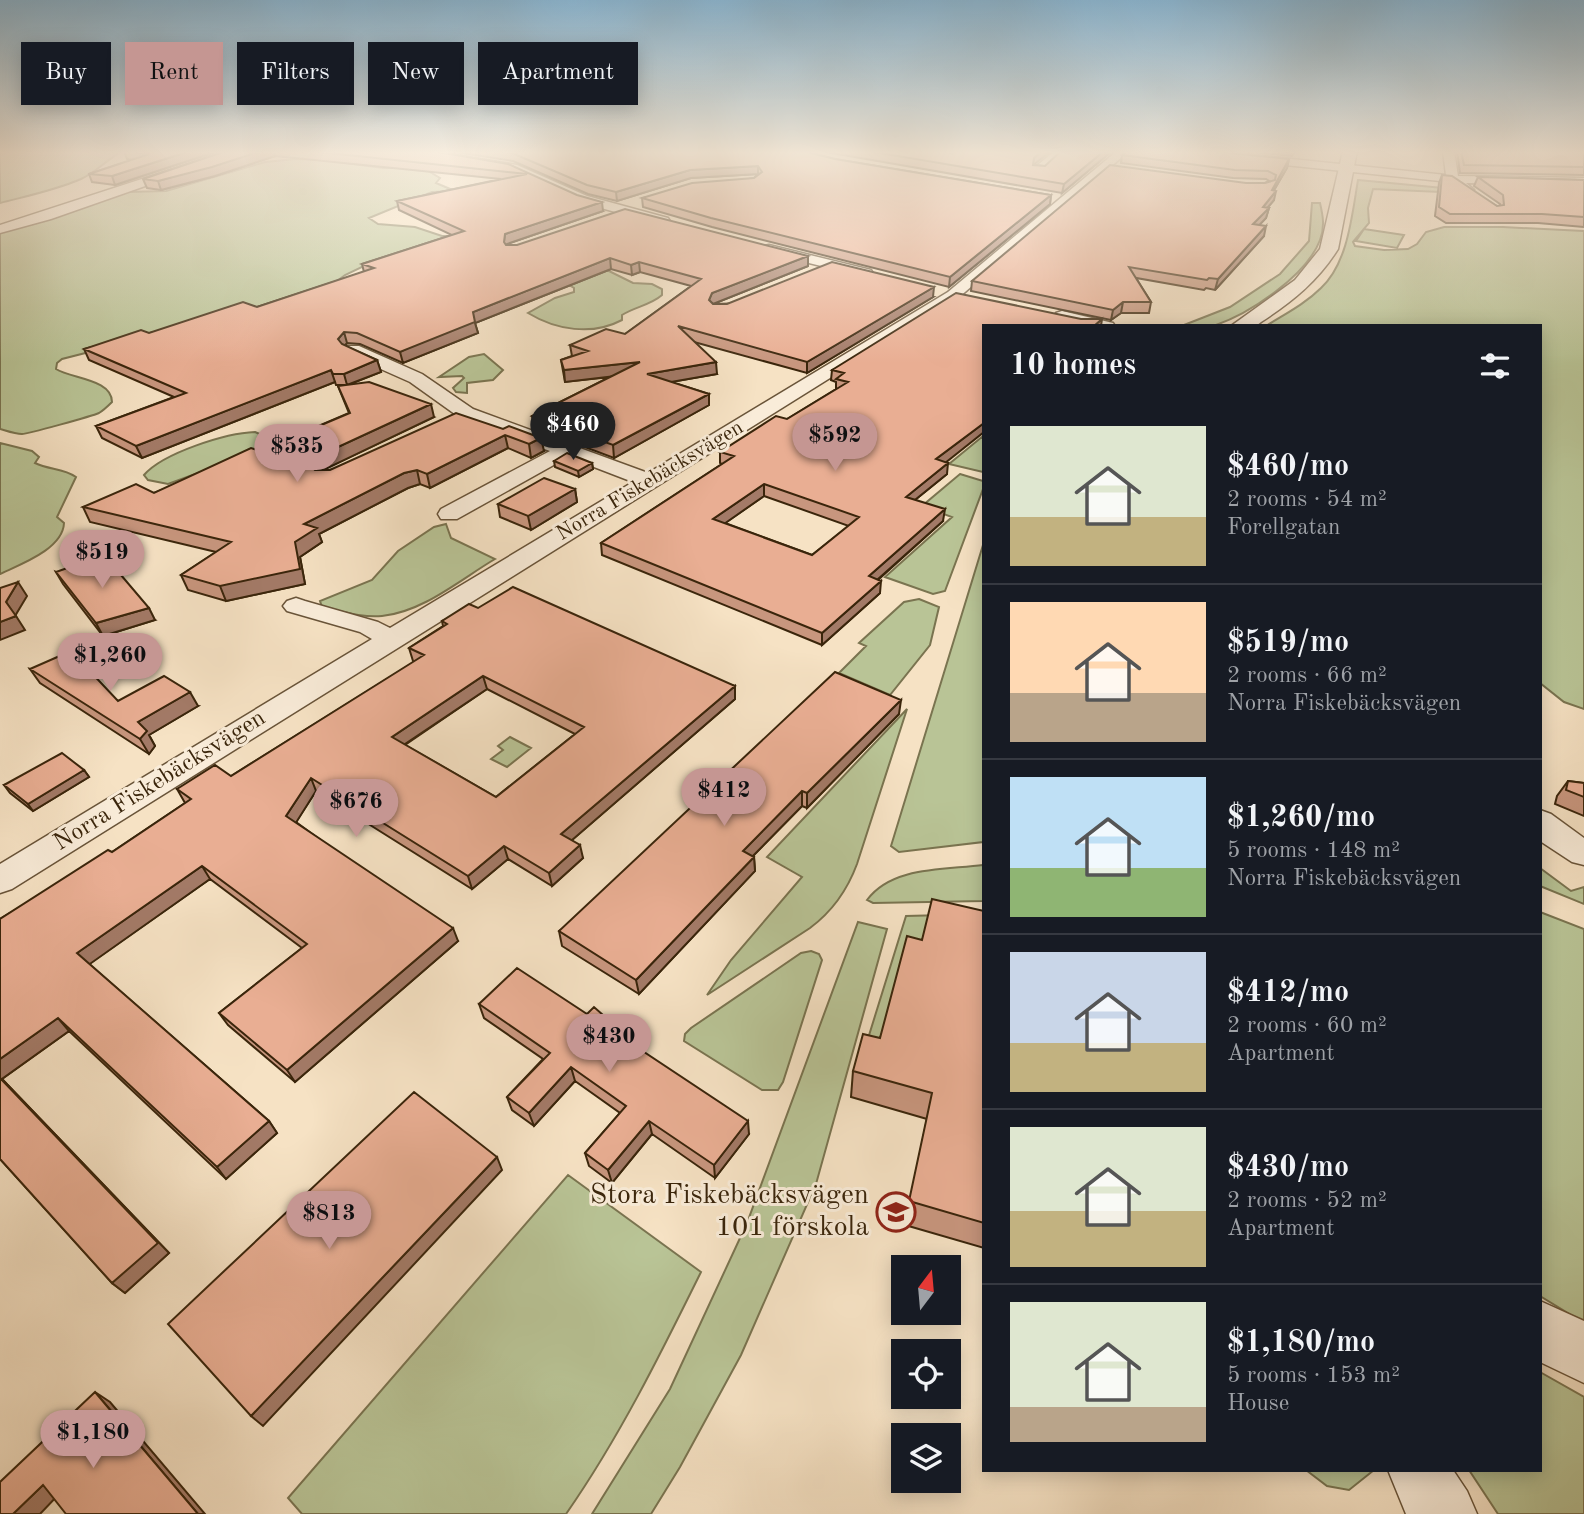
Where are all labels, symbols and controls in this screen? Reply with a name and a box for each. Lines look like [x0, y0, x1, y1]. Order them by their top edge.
chip: Buy [21, 42, 111, 105]
chip: Rent [125, 42, 223, 105]
chip: Filters [237, 42, 354, 105]
chip: New [368, 42, 464, 105]
chip: Apartment [478, 42, 638, 105]
icon: filters [1476, 347, 1514, 385]
text: 10 homes [1010, 351, 1136, 381]
pin: $460 [532, 402, 614, 462]
text: $460 [546, 413, 600, 436]
pin: $592 [794, 414, 876, 473]
street label: Norra Fiskebäcksvägen [553, 417, 747, 545]
pin: $535 [256, 424, 338, 484]
text: $592 [808, 424, 862, 447]
text: $535 [270, 435, 324, 458]
text: $460/mo [1227, 452, 1349, 482]
icon: home [1066, 454, 1150, 538]
text: 2 rooms · 54 m² [1227, 488, 1387, 511]
text: Forellgatan [1227, 516, 1340, 539]
pin: $519 [61, 530, 143, 590]
text: $519 [75, 541, 129, 564]
text: $519/mo [1227, 628, 1349, 658]
icon: home [1066, 630, 1150, 714]
pin: $1,260 [53, 634, 167, 693]
text: $1,260 [73, 644, 147, 667]
text: 2 rooms · 66 m² [1227, 664, 1387, 687]
text: Norra Fiskebäcksvägen [1227, 692, 1461, 715]
street label: Norra Fiskebäcksvägen [50, 706, 270, 856]
pin: $412 [683, 768, 765, 828]
text: $412 [697, 779, 751, 802]
pin: $676 [315, 780, 397, 839]
text: $676 [329, 790, 383, 813]
text: $1,260/mo [1227, 803, 1375, 833]
icon: home [1066, 805, 1150, 889]
text: 5 rooms · 148 m² [1227, 839, 1400, 862]
text: Norra Fiskebäcksvägen [1227, 867, 1461, 890]
text: $412/mo [1227, 978, 1349, 1008]
icon: home [1066, 980, 1150, 1064]
pin: $430 [568, 1014, 650, 1074]
text: 2 rooms · 60 m² [1227, 1014, 1387, 1037]
text: $430 [582, 1025, 636, 1048]
text: Apartment [1227, 1042, 1335, 1065]
text: $430/mo [1227, 1153, 1349, 1183]
icon: home [1066, 1155, 1150, 1239]
place label: Stora Fiskebäcksvägen 101 förskola [590, 1182, 869, 1242]
text: 2 rooms · 52 m² [1227, 1189, 1387, 1212]
school or university icon: Stora Fiskebäcksvägen 101 förskola [875, 1191, 917, 1233]
pin: $813 [288, 1192, 370, 1251]
text: $813 [302, 1202, 356, 1225]
text: Apartment [1227, 1217, 1335, 1240]
north arrow [891, 1255, 961, 1325]
map controls [891, 1255, 961, 1493]
text: $1,180/mo [1227, 1328, 1375, 1358]
icon: home [1066, 1330, 1150, 1414]
button: locate [891, 1339, 961, 1409]
text: 5 rooms · 153 m² [1227, 1364, 1400, 1387]
text: House [1227, 1392, 1289, 1415]
pin: $1,180 [36, 1410, 150, 1470]
text: $1,180 [56, 1421, 130, 1444]
button: layers [891, 1423, 961, 1493]

